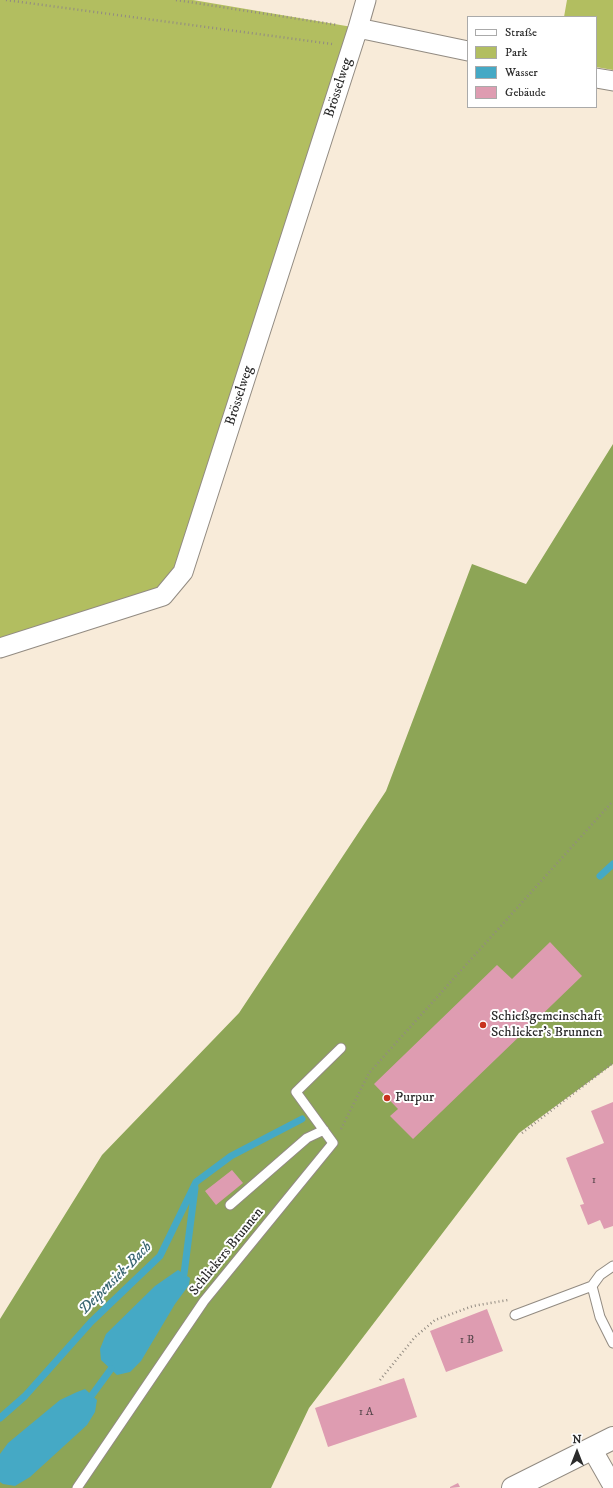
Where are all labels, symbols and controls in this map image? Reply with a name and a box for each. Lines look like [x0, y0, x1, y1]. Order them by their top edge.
legend [467, 16, 597, 108]
text: Straße [505, 25, 537, 40]
text: Park [505, 45, 527, 60]
street label: Brösselweg [321, 56, 357, 120]
text: Wasser [505, 65, 538, 80]
text: Gebäude [505, 85, 546, 100]
street label: Brösselweg [222, 364, 258, 428]
place label: Schießgemeinschaft Schlieker's Brunnen [491, 1009, 603, 1042]
marker: Schießgemeinschaft Schlieker's Brunnen [478, 1020, 488, 1030]
place label: Purpur [395, 1090, 434, 1106]
marker: Purpur [382, 1093, 392, 1103]
house number: 1 [592, 1174, 596, 1188]
street label: Schliekers Brunnen [186, 1205, 268, 1299]
water label: Deipensiek-Bach [76, 1239, 156, 1319]
house number: 1 B [460, 1334, 474, 1348]
house number: 1 A [359, 1406, 373, 1420]
north arrow [557, 1432, 597, 1472]
text: N [572, 1433, 582, 1447]

